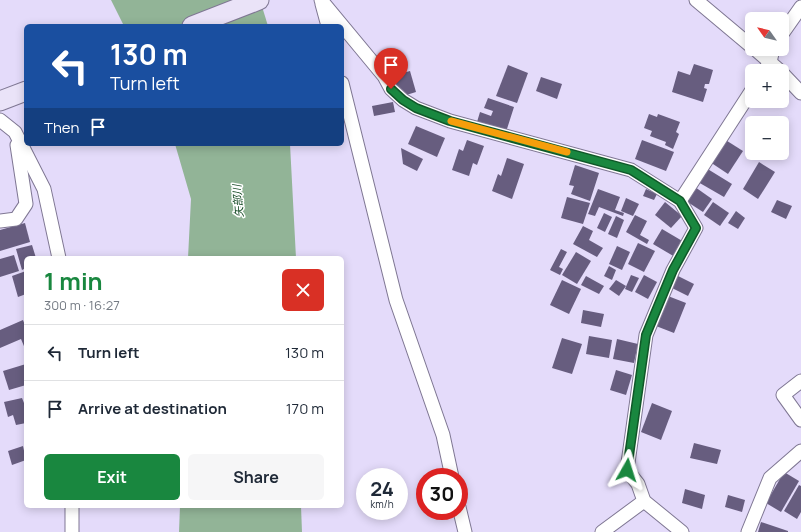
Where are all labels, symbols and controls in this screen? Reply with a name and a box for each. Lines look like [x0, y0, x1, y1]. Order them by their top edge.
north arrow [745, 12, 789, 56]
map controls [745, 12, 789, 160]
text: 130 m [110, 35, 188, 73]
icon: left [44, 40, 96, 92]
pin [374, 48, 408, 89]
icon: arrive [380, 54, 402, 76]
button: + [745, 64, 789, 108]
text: Turn left [110, 71, 180, 95]
icon: arrive [87, 116, 109, 138]
button: − [745, 116, 789, 160]
text: Then [44, 117, 79, 138]
water label: 矢部川 [229, 183, 246, 218]
text: 1 min [44, 264, 103, 297]
button: close [282, 269, 324, 311]
text: 300 m · 16:27 [44, 296, 120, 314]
icon: left [44, 342, 66, 364]
text: Turn left [78, 342, 140, 363]
text: 130 m [285, 342, 324, 363]
icon: arrive [44, 398, 66, 420]
text: Arrive at destination [78, 398, 227, 419]
text: 170 m [286, 398, 324, 419]
position arrow [606, 449, 648, 491]
button: Exit [44, 454, 180, 500]
button: Share [188, 454, 324, 500]
speed limit sign: 30 [416, 468, 468, 520]
text: 24 [370, 475, 394, 502]
text: km/h [370, 497, 394, 511]

